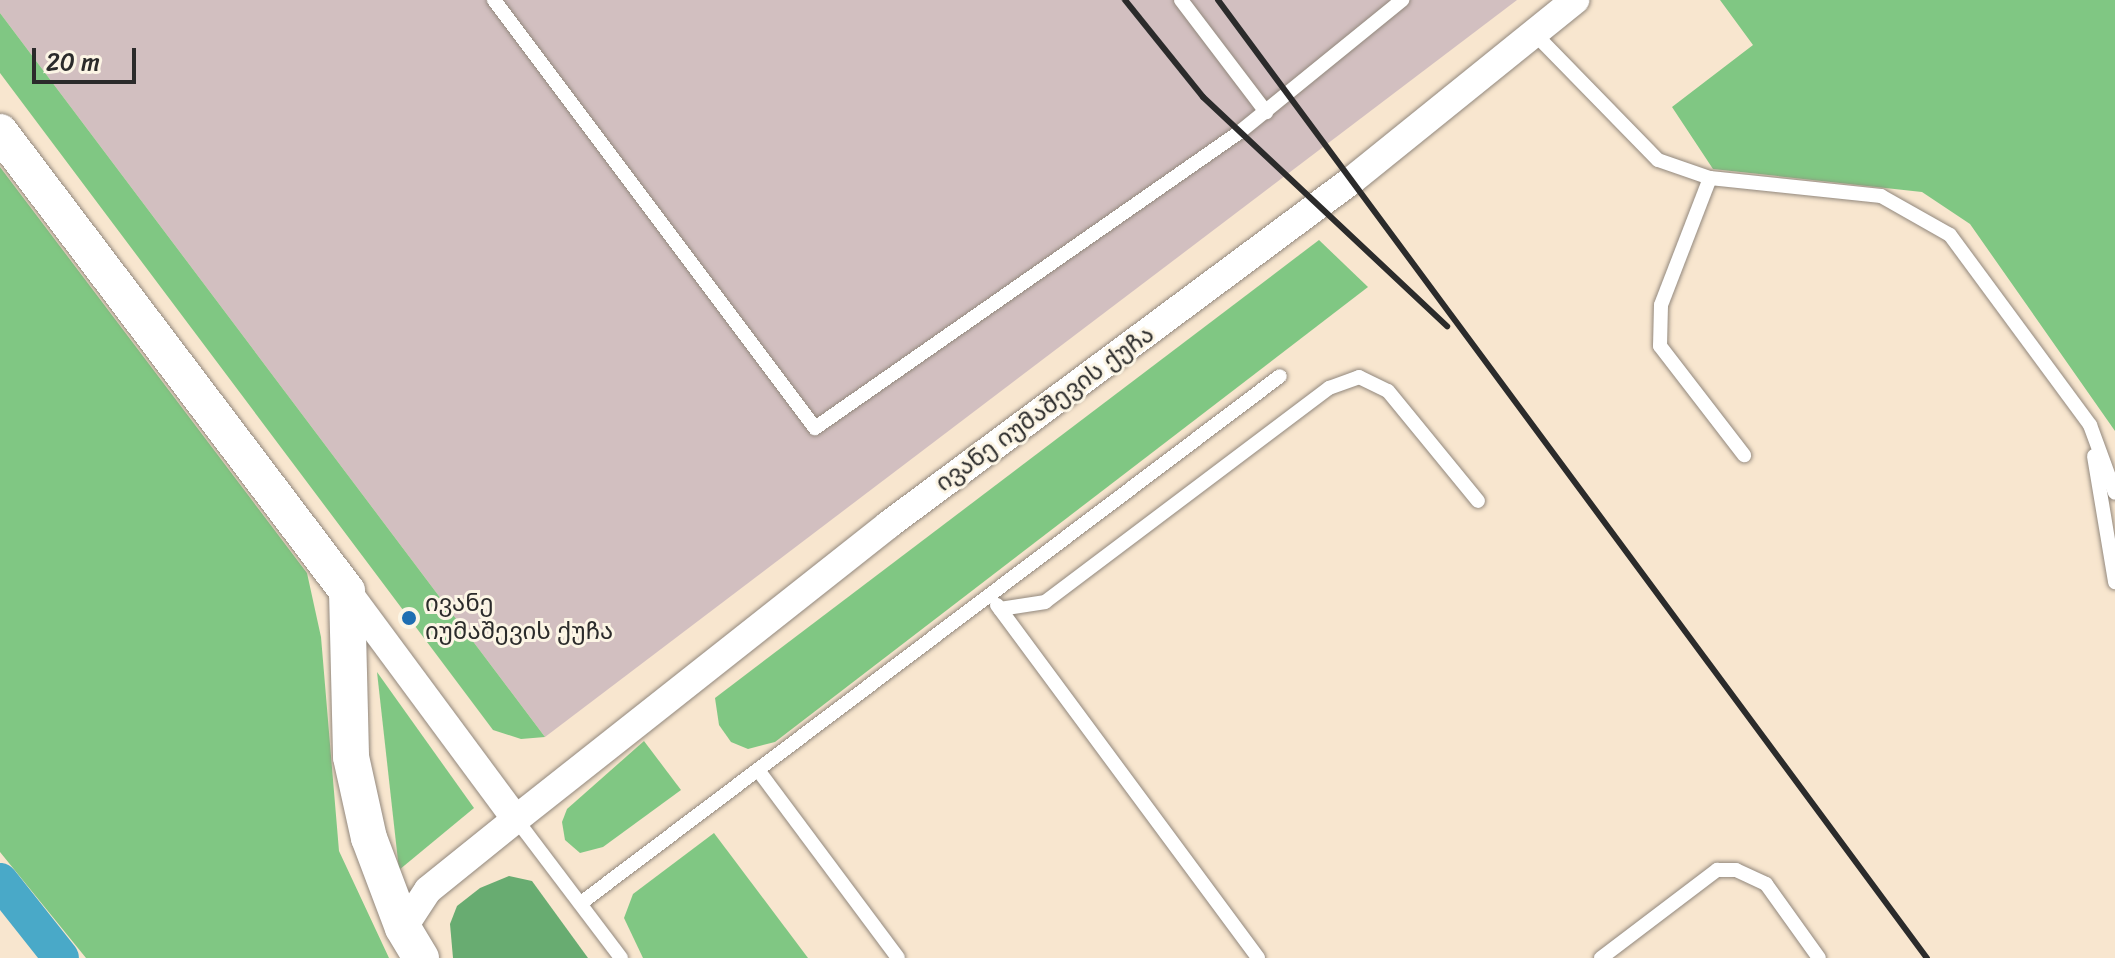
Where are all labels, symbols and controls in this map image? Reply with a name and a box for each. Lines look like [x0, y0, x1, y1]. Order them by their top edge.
scale bar [36, 32, 140, 82]
text: 20 m [46, 41, 100, 83]
street label: ივანე იუმაშევის ქუჩა [930, 320, 1160, 498]
place label: ივანე იუმაშევის ქუჩა [425, 590, 613, 646]
marker: ივანე იუმაშევის ქუჩა [400, 609, 418, 627]

